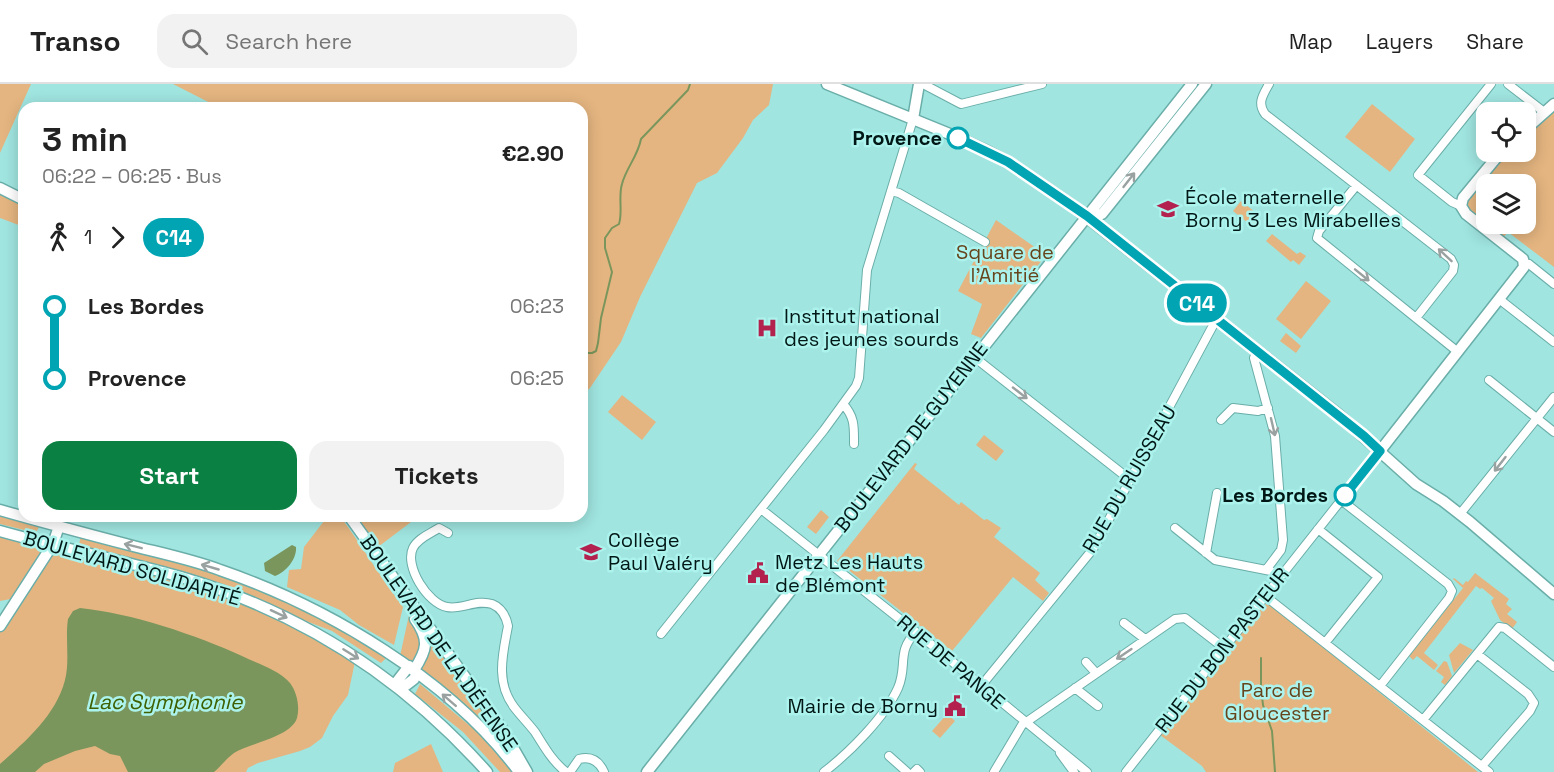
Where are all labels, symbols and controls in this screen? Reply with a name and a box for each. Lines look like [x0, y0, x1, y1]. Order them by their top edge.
search box [157, 14, 577, 68]
text: Transo [30, 23, 121, 59]
icon: search [178, 25, 211, 58]
text: Search here [226, 27, 352, 55]
text: Map [1289, 28, 1333, 55]
text: Layers [1366, 28, 1433, 55]
text: Share [1466, 28, 1524, 55]
map controls [1476, 102, 1536, 234]
button: locate [1476, 102, 1536, 162]
text: 3 min [42, 119, 128, 161]
place label: Provence [853, 125, 942, 151]
marker: Provence [947, 127, 969, 149]
text: €2.90 [502, 139, 564, 167]
text: 06:22 – 06:25 · Bus [42, 163, 222, 189]
one-way arrow [1122, 173, 1135, 189]
button: layers [1476, 174, 1536, 234]
place label: École maternelle Borny 3 Les Mirabelles [1185, 184, 1401, 233]
school or university icon: École maternelle Borny 3 Les Mirabelles [1156, 197, 1180, 221]
icon: walk [42, 221, 75, 254]
icon: forward [101, 221, 134, 254]
text: 1 [84, 224, 92, 250]
text: C14 [155, 224, 192, 251]
park label: Square de l'Amitié [956, 239, 1054, 288]
one-way arrow [1437, 248, 1452, 262]
one-way arrow [1354, 268, 1370, 281]
line badge: C14 [1162, 284, 1232, 322]
text: C14 [1179, 290, 1215, 317]
text: Les Bordes [88, 292, 204, 320]
text: 06:23 [510, 293, 564, 319]
place label: Institut national des jeunes sourds [784, 303, 959, 352]
hospital icon: Institut national des jeunes sourds [755, 316, 779, 340]
street label: BOULEVARD DE GUYENNE [829, 337, 993, 537]
text: Provence [88, 364, 186, 392]
text: 06:25 [510, 365, 564, 391]
one-way arrow [1012, 386, 1028, 399]
street label: RUE DU RUISSEAU [1076, 400, 1182, 558]
one-way arrow [1268, 416, 1279, 436]
button: Start [42, 441, 297, 510]
button: Tickets [309, 441, 564, 510]
one-way arrow [1494, 456, 1507, 472]
place label: Les Bordes [1222, 482, 1328, 508]
marker: Les Bordes [1334, 484, 1356, 506]
street label: BOULEVARD SOLIDARITÉ [20, 525, 244, 611]
place label: Collège Paul Valéry [608, 527, 713, 576]
street label: BOULEVARD DE LA DÉFENSE [354, 530, 524, 756]
one-way arrow [124, 540, 143, 551]
school or university icon: Collège Paul Valéry [579, 540, 603, 564]
place label: Metz Les Hauts de Blémont [775, 549, 923, 598]
one-way arrow [201, 561, 220, 572]
public building icon: Metz Les Hauts de Blémont [746, 561, 770, 585]
street label: RUE DU BON PASTEUR [1149, 562, 1295, 738]
one-way arrow [269, 608, 287, 620]
street label: RUE DE PANGE [892, 609, 1010, 715]
one-way arrow [343, 648, 359, 660]
one-way arrow [1116, 648, 1132, 660]
park label: Parc de Gloucester [1224, 677, 1330, 726]
water label: Lac Symphonie [88, 688, 244, 715]
place label: Mairie de Borny [788, 693, 938, 719]
one-way arrow [441, 694, 457, 707]
public building icon: Mairie de Borny [943, 694, 967, 718]

